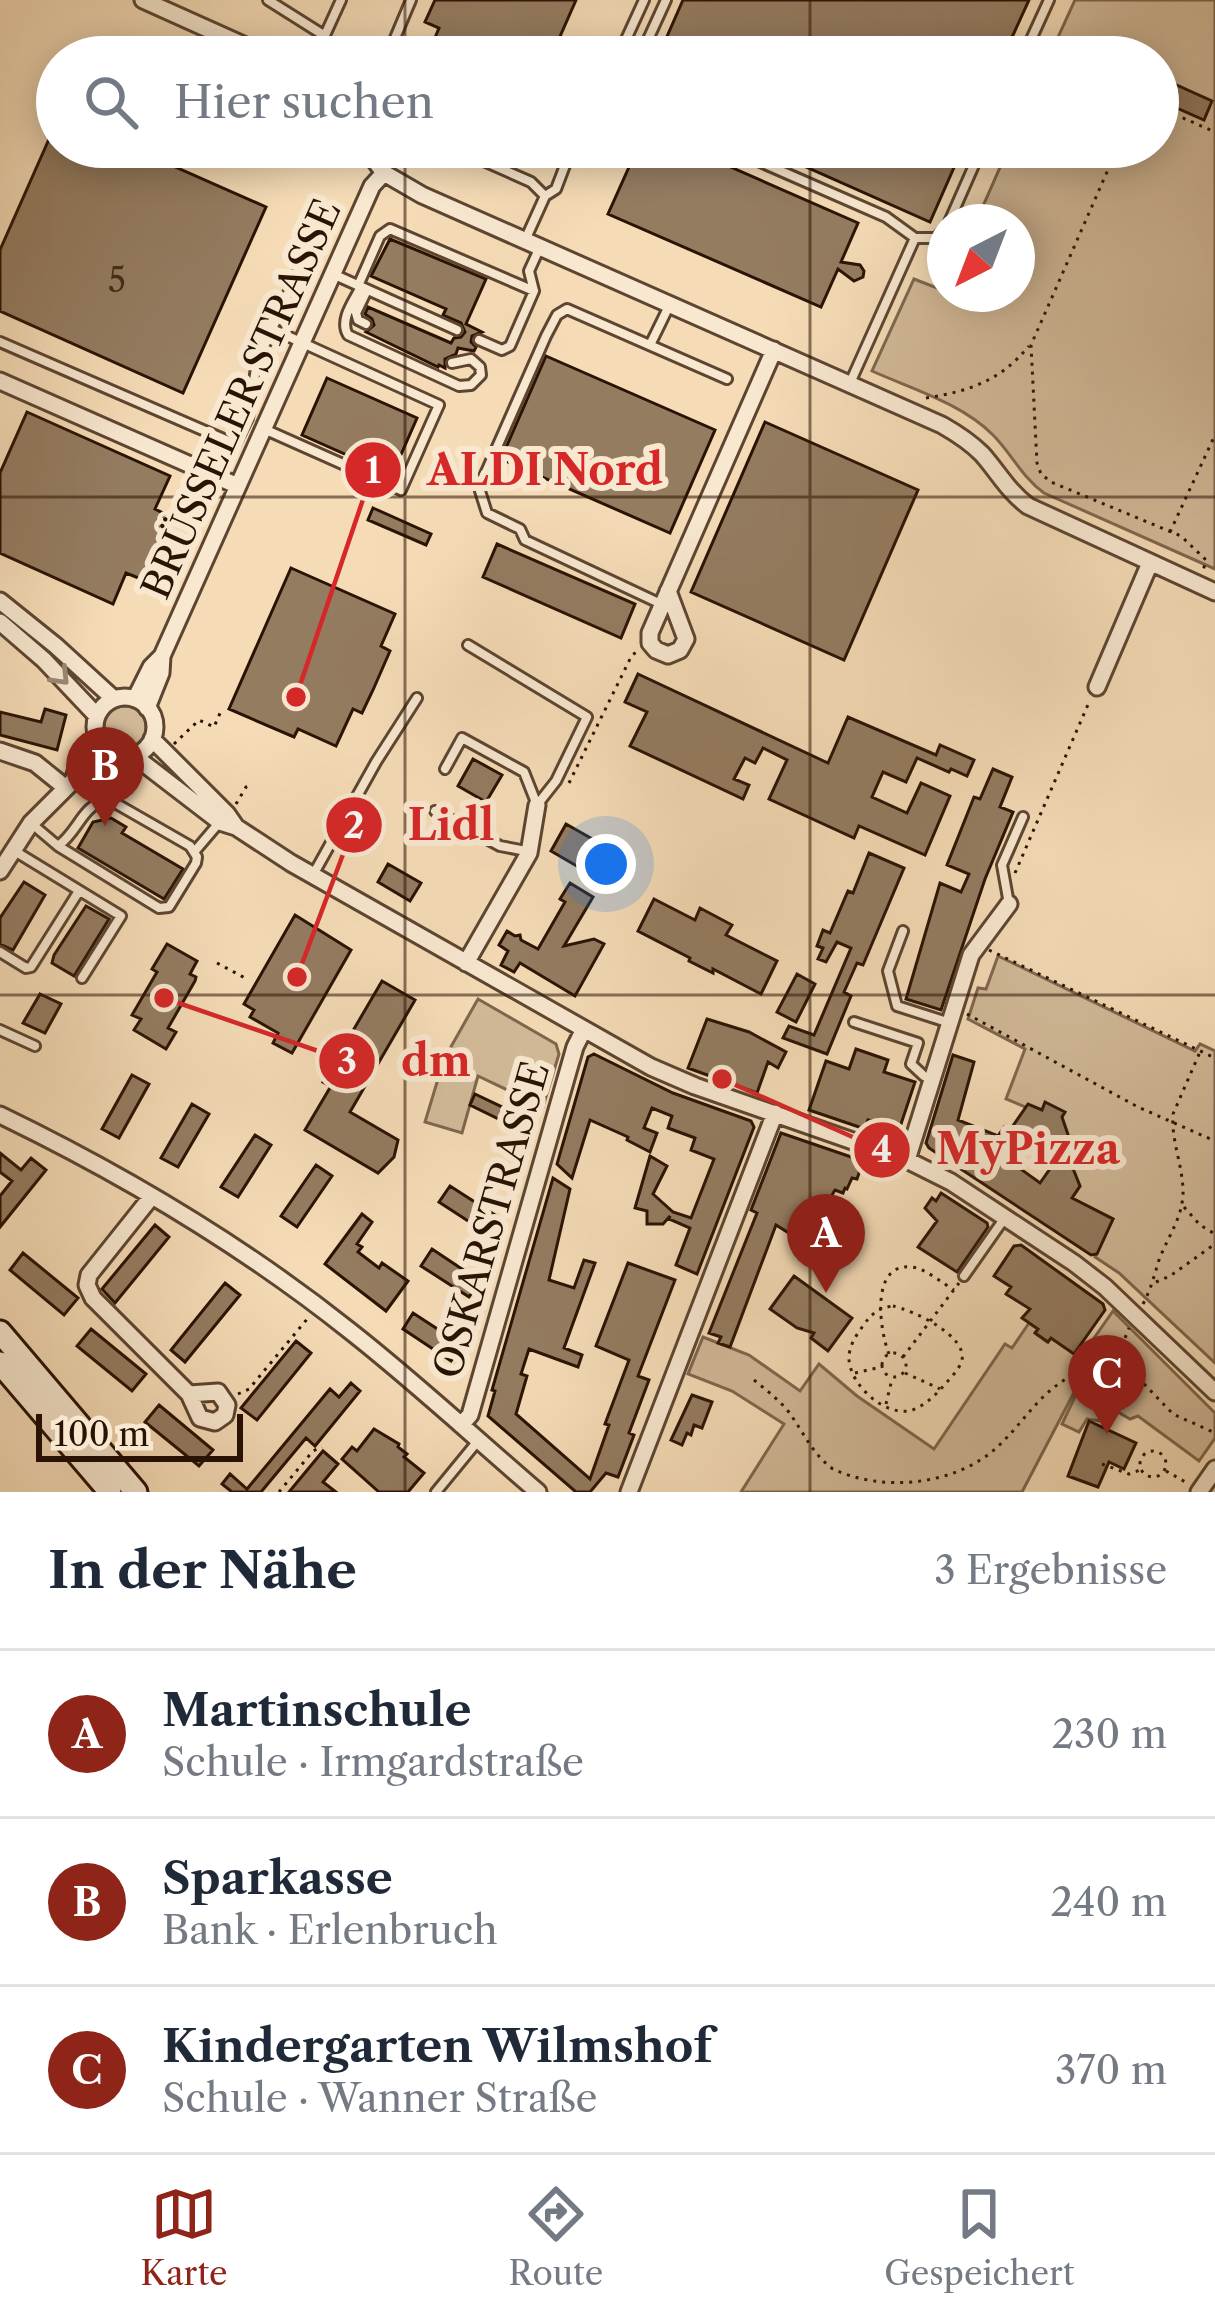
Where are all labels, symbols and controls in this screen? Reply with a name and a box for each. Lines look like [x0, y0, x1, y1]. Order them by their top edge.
search box [36, 36, 1179, 168]
icon: search [78, 69, 144, 135]
text: Hier suchen [174, 74, 434, 130]
street label: BRÜSSELER STRASSE [131, 192, 351, 606]
north arrow [927, 204, 1035, 312]
house number: 5 [108, 260, 126, 301]
callout: ALDI Nord [343, 431, 687, 509]
text: ALDI Nord [426, 444, 663, 496]
text: 1 [365, 448, 381, 492]
one-way arrow [46, 663, 68, 685]
pin: B [66, 727, 144, 826]
callout: Lidl [324, 786, 518, 864]
text: Lidl [408, 799, 494, 851]
text: 2 [343, 803, 365, 847]
your location [576, 834, 636, 894]
callout: dm [317, 1022, 495, 1100]
text: dm [401, 1035, 471, 1087]
text: 3 [337, 1039, 357, 1083]
street label: OSKARSTRASSE [423, 1056, 559, 1384]
callout: MyPizza [852, 1111, 1144, 1189]
text: MyPizza [936, 1123, 1121, 1175]
text: 4 [871, 1127, 893, 1171]
pin: A [787, 1194, 865, 1293]
pin: C [1068, 1335, 1146, 1434]
scale bar [36, 1408, 243, 1461]
text: 100 m [54, 1414, 149, 1455]
text: In der Nähe [48, 1539, 357, 1601]
text: 3 Ergebnisse [934, 1546, 1167, 1594]
text: Martinschule [162, 1682, 471, 1738]
text: A [72, 1710, 102, 1758]
text: 230 m [1052, 1710, 1167, 1758]
text: Schule · Irmgardstraße [162, 1738, 584, 1786]
text: Sparkasse [162, 1850, 393, 1906]
text: B [73, 1878, 102, 1926]
text: 240 m [1051, 1878, 1167, 1926]
text: Bank · Erlenbruch [162, 1906, 498, 1954]
text: Kindergarten Wilmshof [162, 2018, 712, 2074]
text: C [71, 2046, 103, 2094]
text: 370 m [1055, 2046, 1167, 2094]
text: Schule · Wanner Straße [162, 2074, 597, 2122]
tab: Karte [140, 2181, 228, 2294]
tab: Route [509, 2181, 603, 2294]
tab: Gespeichert [884, 2181, 1074, 2294]

